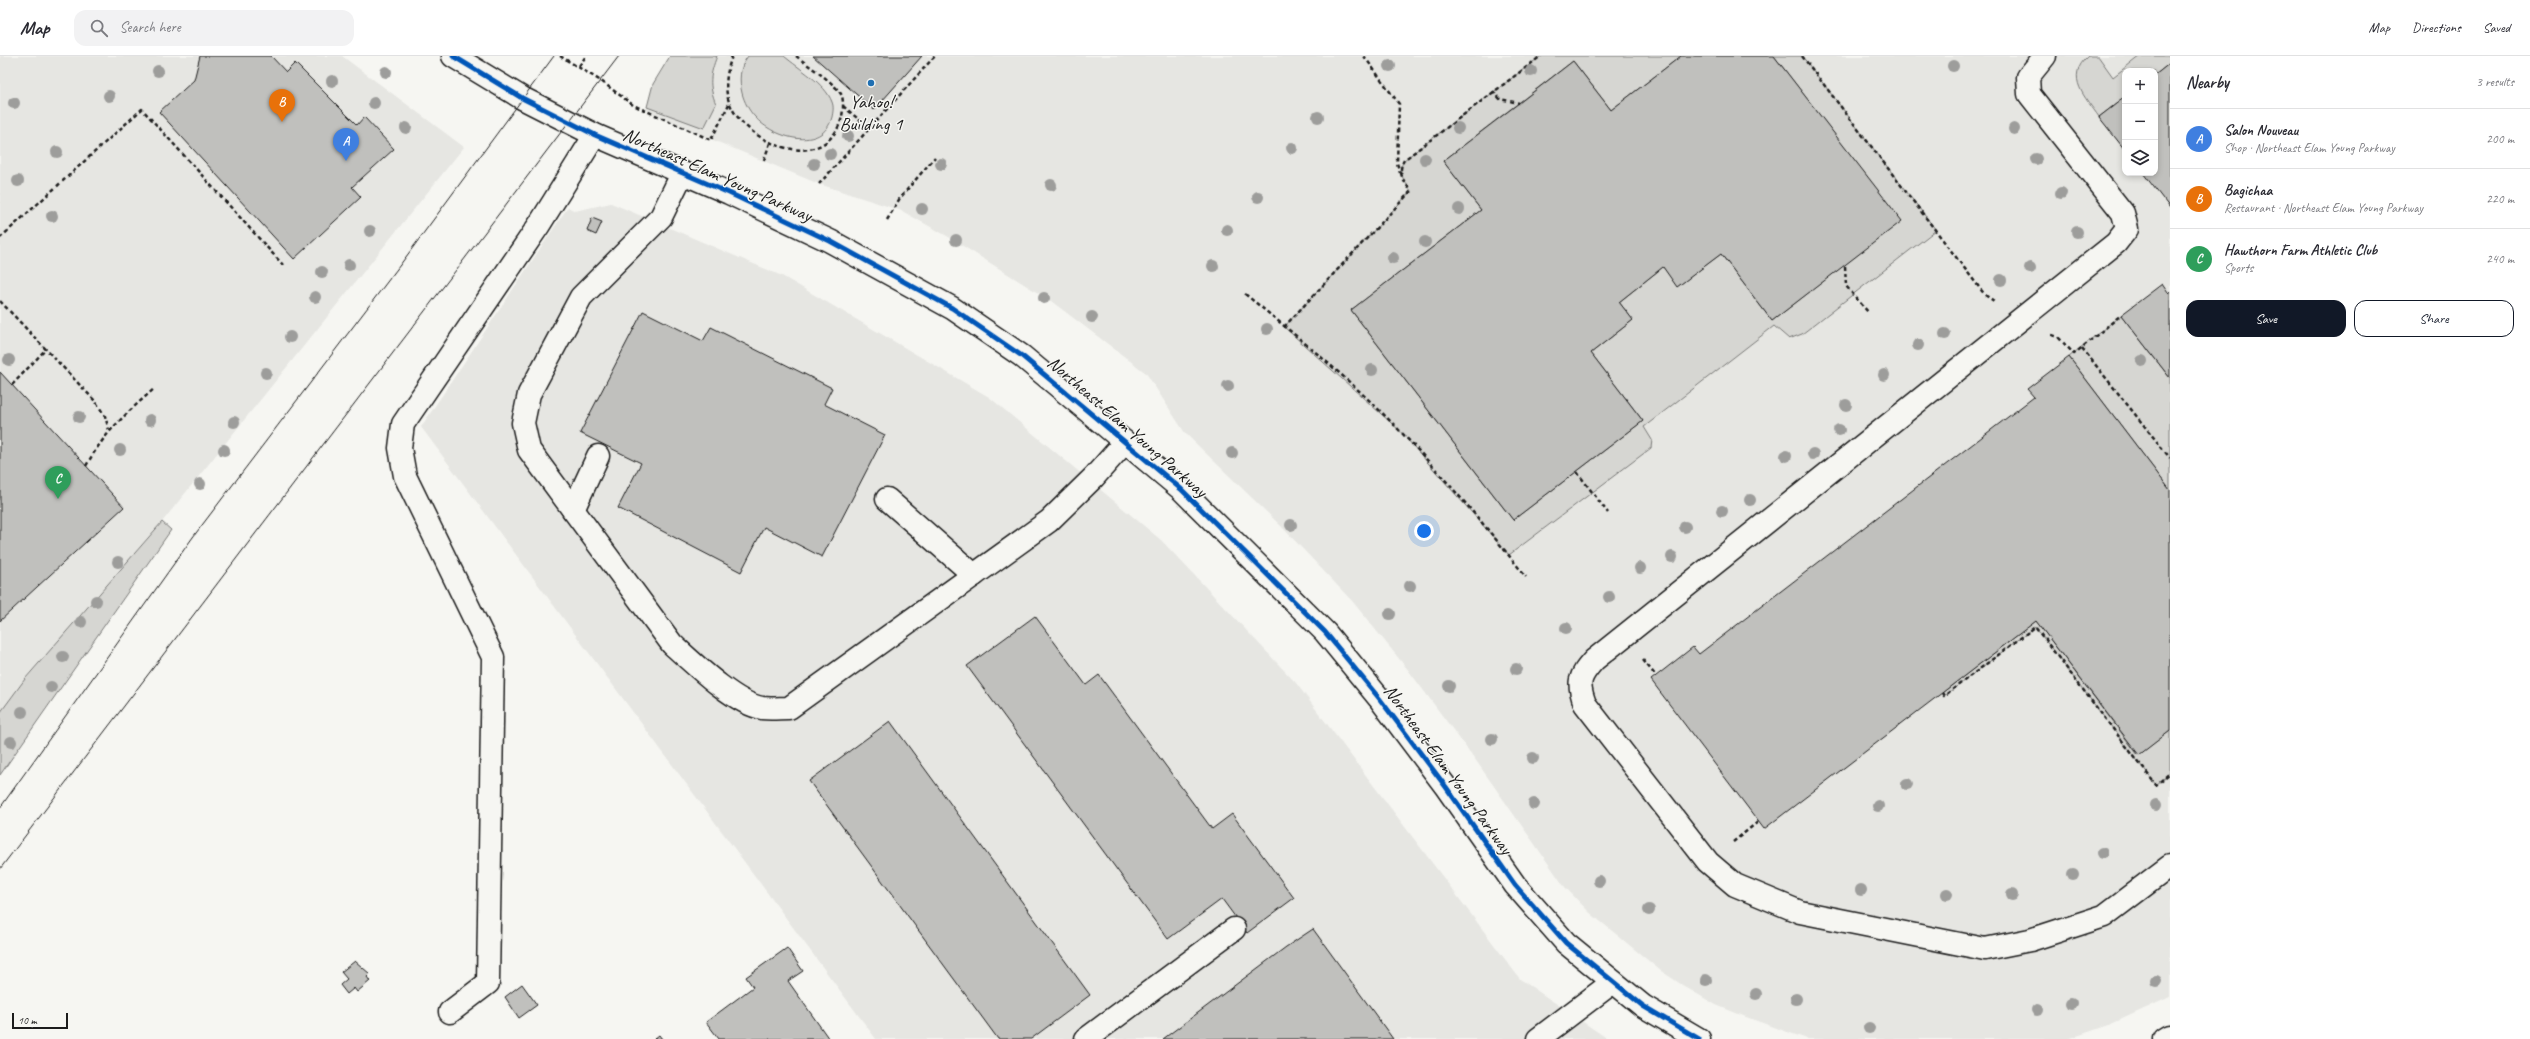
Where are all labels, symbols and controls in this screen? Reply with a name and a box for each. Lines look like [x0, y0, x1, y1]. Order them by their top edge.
search box [74, 10, 354, 46]
text: Map [20, 16, 50, 40]
icon: search [88, 17, 110, 39]
text: Search here [120, 18, 181, 37]
text: Map [2369, 19, 2390, 36]
text: Directions [2412, 19, 2461, 36]
text: Saved [2483, 19, 2510, 36]
map controls [2122, 68, 2158, 176]
button: + [2122, 68, 2158, 104]
text: Nearby [2186, 72, 2229, 93]
text: 3 results [2476, 74, 2514, 90]
marker: Yahoo! Building 1 [866, 78, 876, 88]
pin: B [269, 89, 295, 122]
place label: Yahoo! Building 1 [839, 90, 904, 136]
button: − [2122, 104, 2158, 140]
text: Salon Nouveau [2224, 121, 2298, 140]
street label: Northeast Elam Young Parkway [619, 122, 817, 228]
pin: A [333, 128, 359, 161]
text: A [2196, 131, 2202, 147]
text: 200 m [2486, 131, 2514, 147]
button: layers [2122, 140, 2158, 176]
text: Shop · Northeast Elam Young Parkway [2224, 140, 2395, 156]
text: Bagichaa [2224, 181, 2272, 200]
text: B [2196, 191, 2202, 207]
text: 220 m [2486, 191, 2514, 207]
text: Restaurant · Northeast Elam Young Parkway [2224, 200, 2423, 216]
text: Hawthorn Farm Athletic Club [2224, 241, 2377, 260]
text: C [2196, 251, 2202, 267]
text: 240 m [2486, 251, 2514, 267]
text: Sports [2224, 260, 2253, 276]
button: Save [2186, 300, 2346, 337]
button: Share [2354, 300, 2514, 337]
street label: Northeast Elam Young Parkway [1042, 351, 1213, 504]
pin: C [45, 466, 71, 499]
your location [1414, 521, 1434, 541]
street label: Northeast Elam Young Parkway [1378, 680, 1519, 860]
scale bar [12, 1011, 68, 1030]
text: 10 m [18, 1013, 37, 1027]

